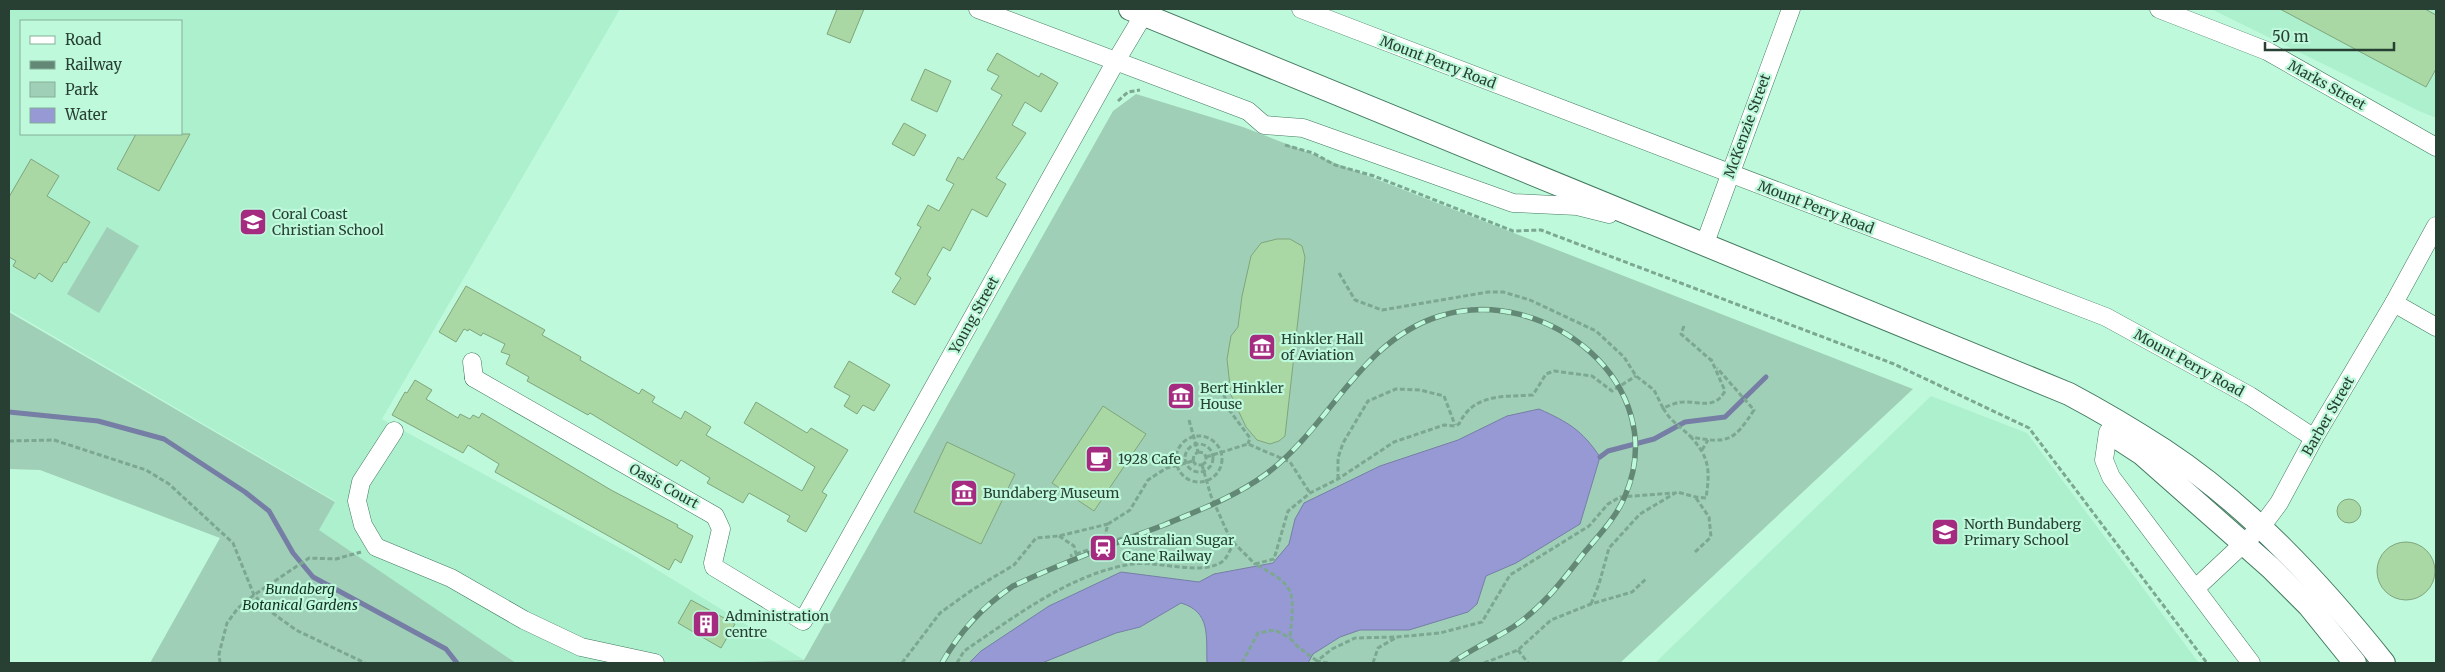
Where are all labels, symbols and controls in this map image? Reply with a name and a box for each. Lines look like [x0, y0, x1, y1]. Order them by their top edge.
legend [20, 20, 182, 135]
scale bar [2265, 20, 2394, 52]
text: 50 m [2272, 27, 2309, 46]
text: Road [65, 30, 101, 49]
street label: Mount Perry Road [1377, 32, 1499, 93]
text: Railway [65, 55, 122, 74]
street label: Marks Street [2285, 56, 2370, 114]
street label: McKenzie Street [1720, 71, 1774, 181]
text: Park [65, 80, 99, 99]
text: Water [64, 105, 108, 124]
street label: Mount Perry Road [1755, 177, 1877, 238]
place label: Coral Coast Christian School [272, 205, 384, 239]
school or university icon: Coral Coast Christian School [238, 207, 268, 237]
street label: Young Street [945, 273, 1003, 358]
street label: Mount Perry Road [2131, 325, 2248, 401]
place label: Hinkler Hall of Aviation [1281, 330, 1364, 364]
museum icon: Hinkler Hall of Aviation [1247, 332, 1277, 362]
street label: Barber Street [2298, 372, 2358, 459]
place label: Bert Hinkler House [1200, 379, 1284, 413]
museum icon: Bert Hinkler House [1166, 381, 1196, 411]
cafe icon: 1928 Cafe [1084, 444, 1114, 474]
place label: 1928 Cafe [1118, 450, 1181, 468]
street label: Oasis Court [626, 460, 702, 513]
museum icon: Bundaberg Museum [949, 478, 979, 508]
place label: Bundaberg Museum [983, 484, 1119, 502]
place label: North Bundaberg Primary School [1964, 515, 2081, 549]
school or university icon: North Bundaberg Primary School [1930, 517, 1960, 547]
place label: Australian Sugar Cane Railway [1121, 531, 1234, 565]
station icon: Australian Sugar Cane Railway [1088, 533, 1118, 563]
park label: Bundaberg Botanical Gardens [242, 580, 358, 614]
place label: Administration centre [724, 607, 829, 641]
building icon: Administration centre [691, 609, 721, 639]

